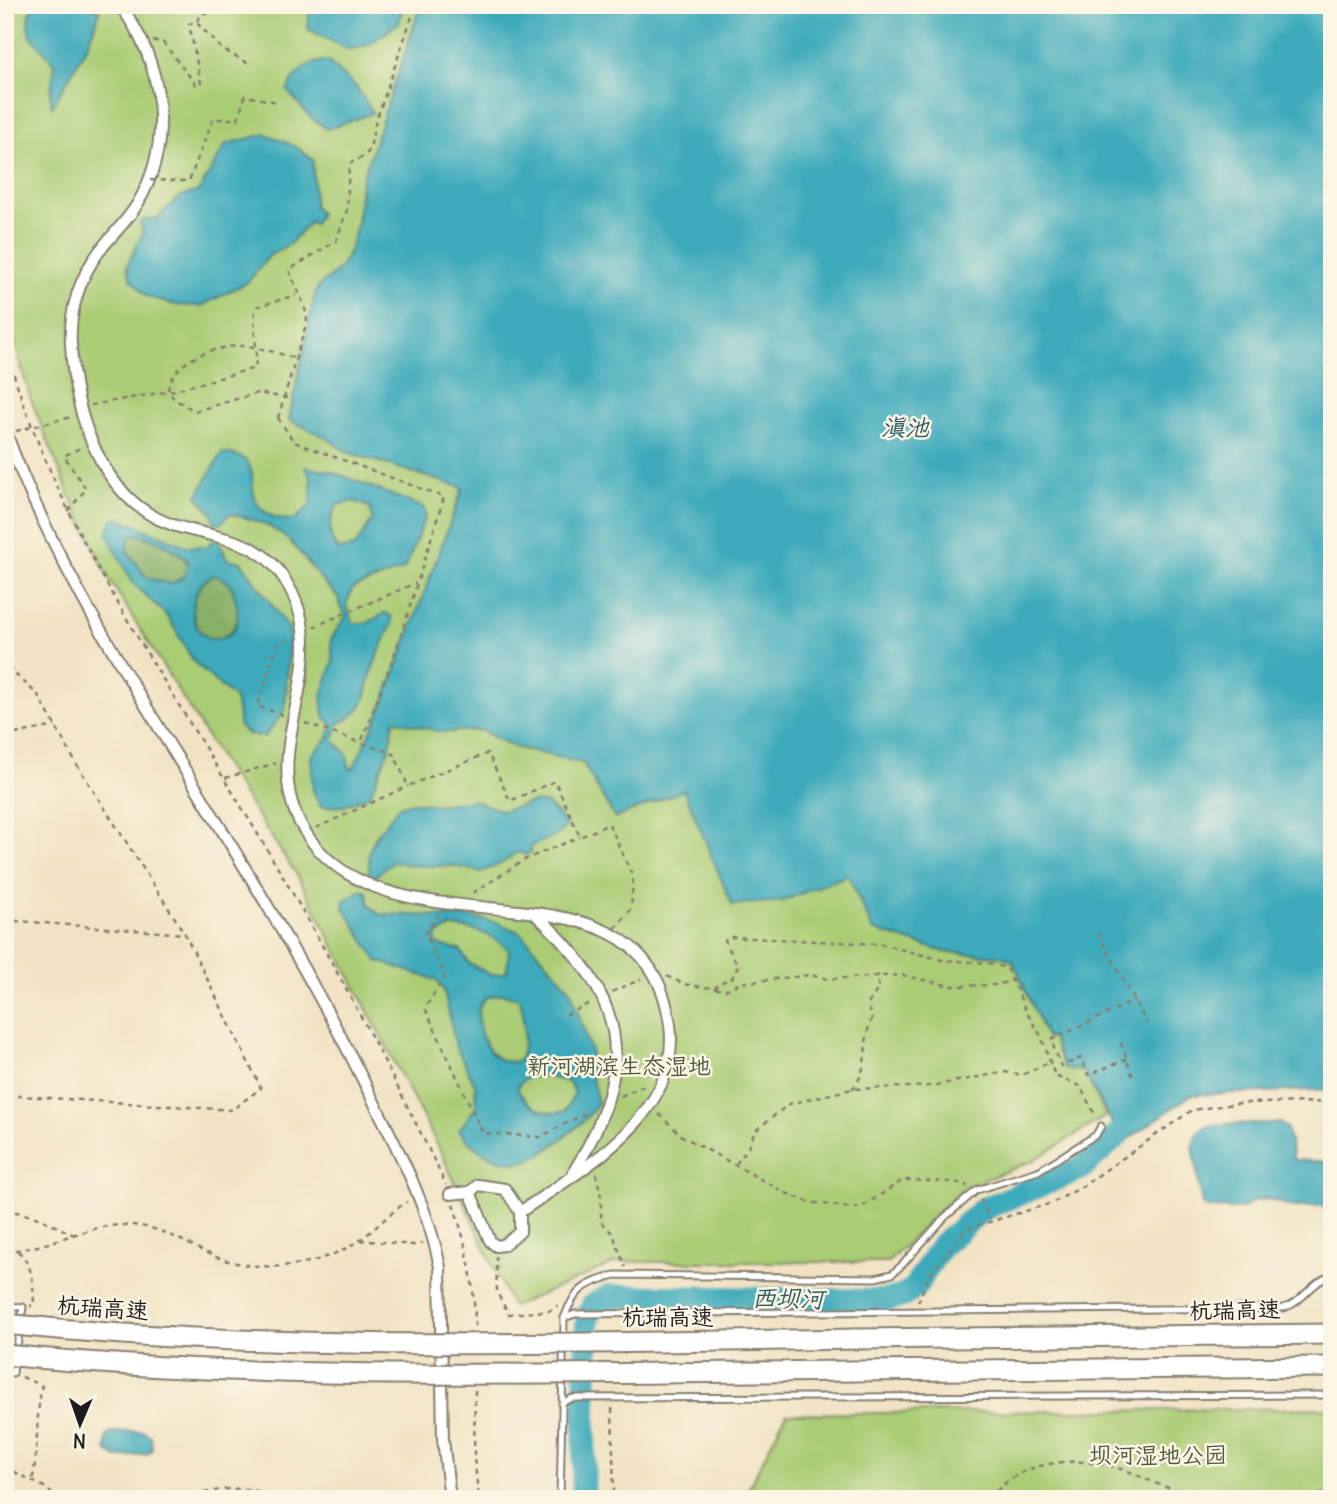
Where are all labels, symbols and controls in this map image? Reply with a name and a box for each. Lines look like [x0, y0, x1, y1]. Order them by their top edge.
water label: 滇池 [881, 412, 930, 442]
park label: 新河湖滨生态湿地 [527, 1051, 711, 1080]
water label: 西坝河 [752, 1282, 828, 1314]
street label: 杭瑞高速 [56, 1290, 150, 1325]
street label: 杭瑞高速 [1189, 1294, 1281, 1325]
street label: 杭瑞高速 [622, 1302, 714, 1331]
north arrow [46, 1388, 116, 1458]
text: N [72, 1429, 86, 1453]
park label: 坝河湿地公园 [1089, 1440, 1227, 1469]

